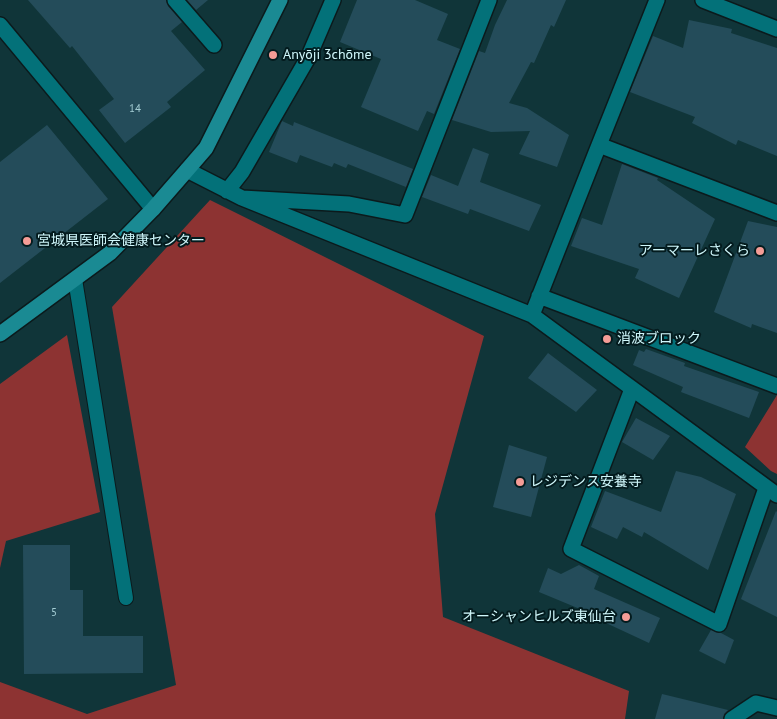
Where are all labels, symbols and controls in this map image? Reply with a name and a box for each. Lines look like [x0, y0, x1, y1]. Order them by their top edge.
place label: Anyōji 3chōme [283, 47, 372, 63]
marker: Anyōji 3chōme [267, 49, 279, 61]
house number: 14 [129, 102, 141, 116]
place label: 宮城県医師会健康センター [37, 233, 205, 249]
marker: 宮城県医師会健康センター [21, 235, 33, 247]
place label: アーマーレさくら [639, 243, 750, 259]
marker: アーマーレさくら [754, 245, 766, 257]
place label: 消波ブロック [617, 331, 701, 347]
marker: 消波ブロック [601, 333, 613, 345]
place label: レジデンス安養寺 [530, 474, 642, 490]
marker: レジデンス安養寺 [514, 476, 526, 488]
house number: 5 [51, 606, 57, 620]
place label: オーシャンヒルズ東仙台 [462, 609, 616, 625]
marker: オーシャンヒルズ東仙台 [620, 611, 632, 623]

